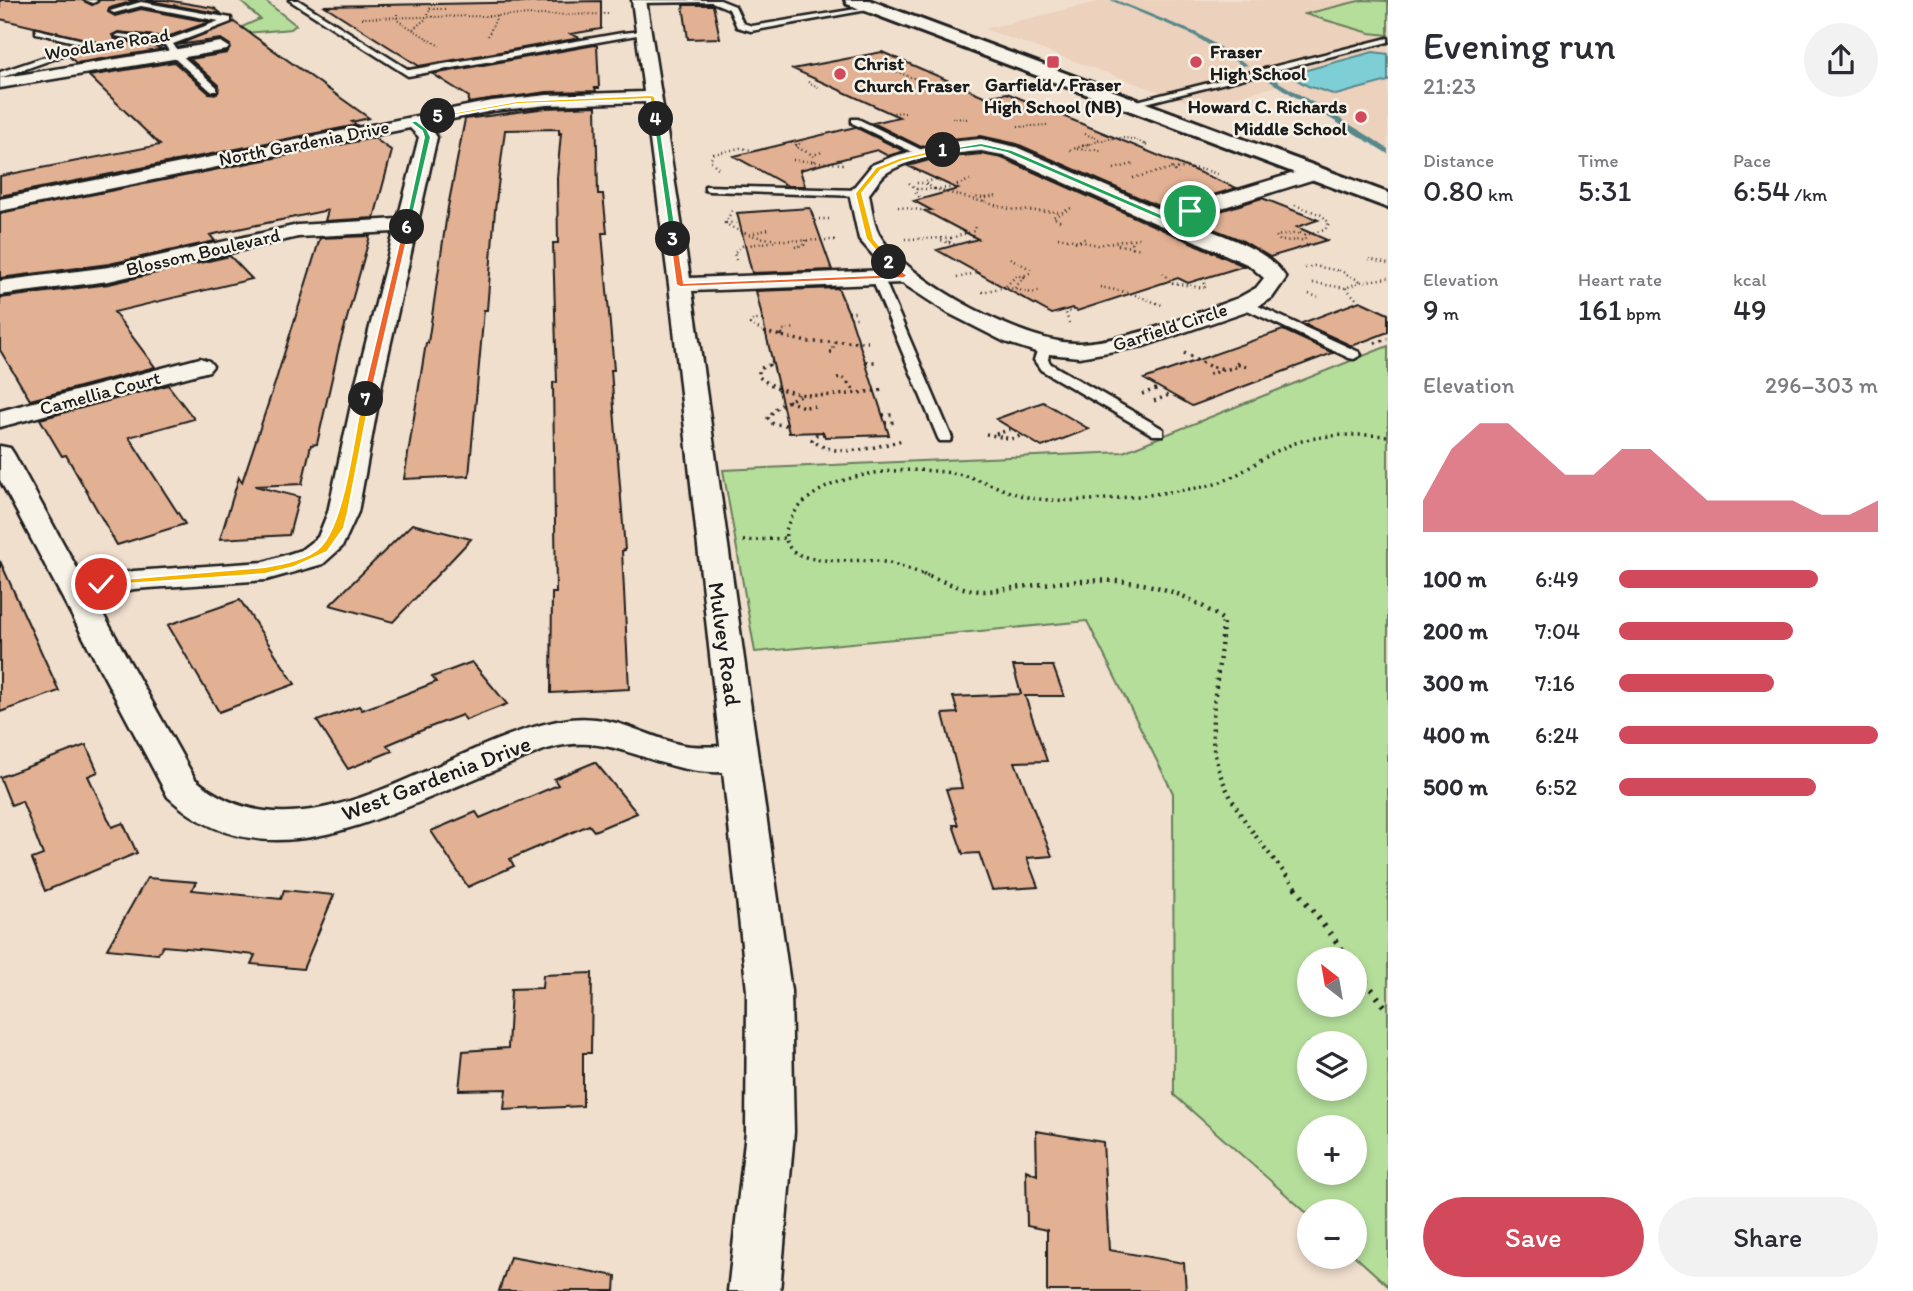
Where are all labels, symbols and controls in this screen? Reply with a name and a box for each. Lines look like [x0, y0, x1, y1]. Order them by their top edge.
street label: Woodlane Road [43, 23, 172, 65]
text: Evening run [1423, 23, 1616, 69]
button: share [1804, 23, 1878, 97]
place label: Fraser High School [1210, 40, 1307, 85]
place label: Christ Church Fraser [854, 52, 970, 97]
marker: Garfield / Fraser High School (NB) [1045, 54, 1061, 70]
marker: Fraser High School [1188, 54, 1204, 70]
marker: Christ Church Fraser [832, 66, 848, 82]
text: 21:23 [1423, 72, 1476, 100]
place label: Garfield / Fraser High School (NB) [984, 73, 1122, 118]
place label: Howard C. Richards Middle School [1188, 95, 1348, 140]
pin: 5 [420, 99, 456, 134]
pin: 4 [638, 102, 674, 136]
text: 5 [433, 104, 442, 127]
text: 4 [650, 107, 661, 130]
marker: Howard C. Richards Middle School [1353, 109, 1369, 125]
street label: North Gardenia Drive [217, 115, 391, 171]
pin: 1 [926, 132, 960, 168]
text: 1 [938, 138, 947, 161]
text: Distance [1423, 149, 1494, 172]
text: Time [1578, 149, 1619, 172]
text: Pace [1733, 149, 1771, 172]
text: 0.80 [1423, 172, 1484, 209]
text: 5:31 [1578, 172, 1631, 209]
text: 6:54 [1733, 172, 1790, 209]
pin [1160, 181, 1220, 241]
text: km [1484, 183, 1513, 206]
text: /km [1790, 183, 1827, 206]
icon: arrive [1171, 192, 1209, 230]
pin: 6 [390, 210, 424, 244]
text: 6 [401, 215, 412, 238]
pin: 3 [656, 222, 690, 256]
street label: Blossom Boulevard [124, 223, 282, 281]
text: 3 [667, 227, 678, 250]
pin: 2 [872, 244, 906, 280]
text: 2 [884, 250, 894, 273]
text: Elevation [1423, 268, 1499, 291]
text: Heart rate [1578, 268, 1662, 291]
text: kcal [1733, 268, 1767, 291]
text: 9 [1423, 291, 1439, 328]
text: 161 [1578, 291, 1622, 328]
text: 49 [1733, 291, 1767, 328]
street label: Garfield Circle [1110, 298, 1230, 356]
text: m [1439, 302, 1459, 325]
text: bpm [1622, 302, 1661, 325]
street label: Camellia Court [37, 366, 163, 420]
text: Elevation [1423, 371, 1514, 399]
text: 296–303 m [1765, 371, 1878, 399]
pin: 7 [348, 382, 384, 416]
text: 7 [361, 387, 370, 410]
pin [71, 554, 131, 614]
icon: check [82, 565, 120, 603]
text: 100 m [1423, 565, 1487, 593]
text: 6:49 [1535, 565, 1579, 593]
street label: Mulvey Road [702, 580, 748, 708]
text: 200 m [1423, 617, 1488, 645]
text: 7:04 [1535, 617, 1580, 645]
text: 300 m [1423, 669, 1488, 697]
text: 7:16 [1535, 669, 1575, 697]
text: 400 m [1423, 721, 1490, 749]
text: 6:24 [1535, 721, 1579, 749]
street label: West Gardenia Drive [337, 729, 535, 827]
text: 500 m [1423, 773, 1488, 801]
text: 6:52 [1535, 773, 1577, 801]
north arrow [1297, 947, 1367, 1017]
map controls [1297, 947, 1367, 1269]
button: layers [1297, 1031, 1367, 1101]
button: + [1297, 1115, 1367, 1185]
button: Save [1423, 1197, 1644, 1277]
button: Share [1658, 1197, 1878, 1277]
button: − [1297, 1199, 1367, 1269]

